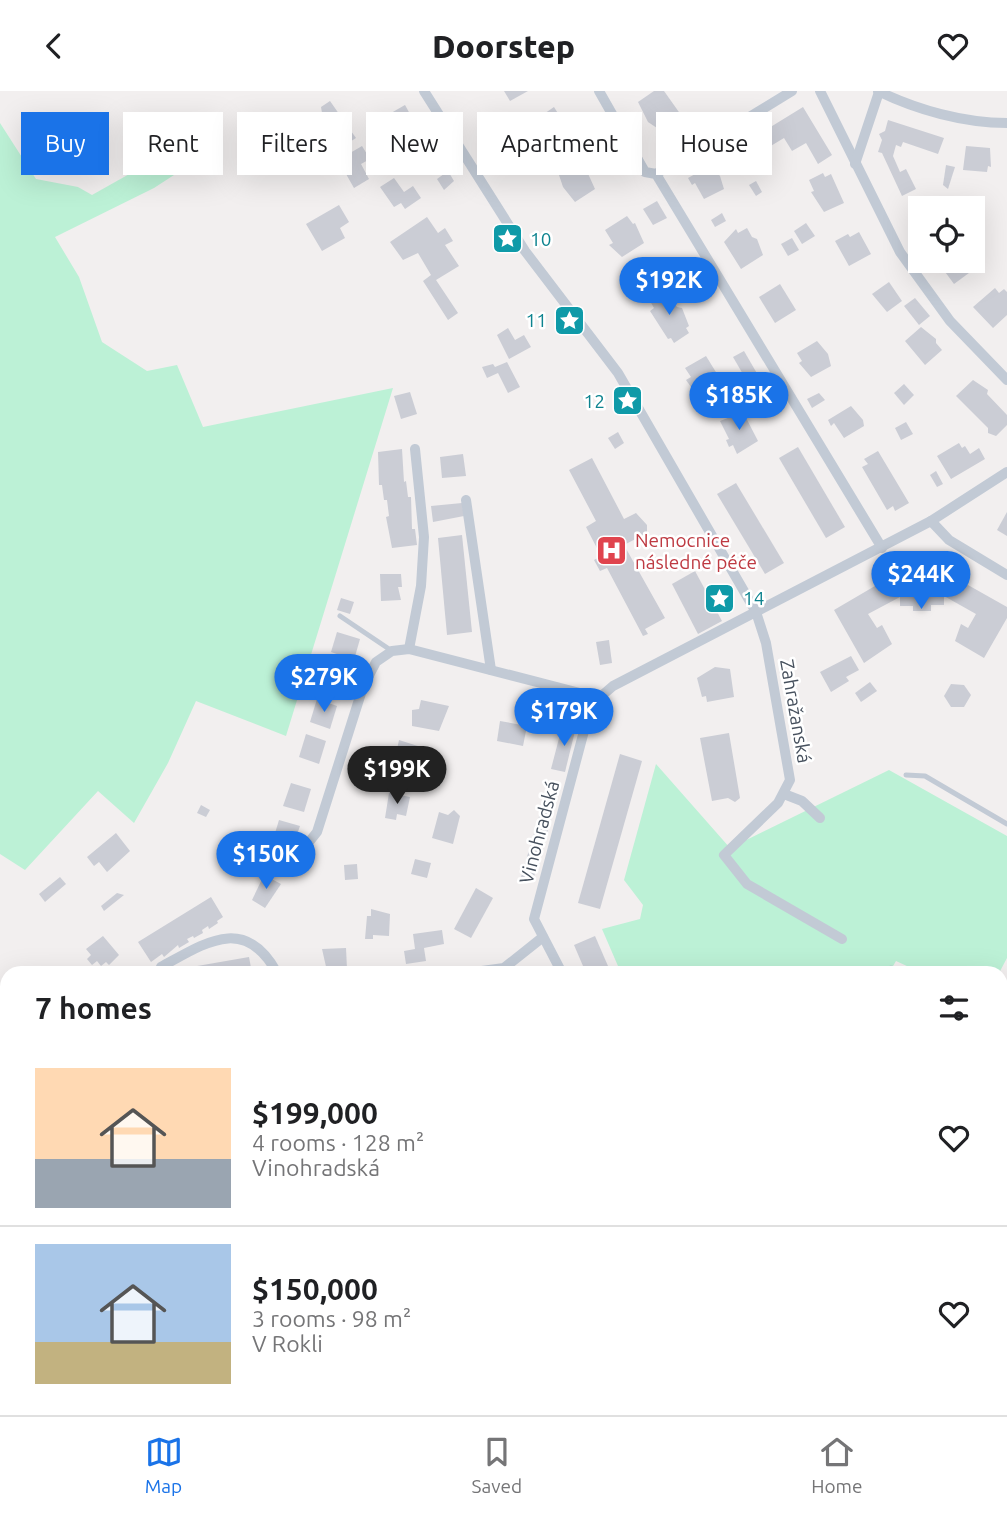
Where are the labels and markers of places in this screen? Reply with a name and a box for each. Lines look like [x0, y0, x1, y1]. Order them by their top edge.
place icon: 10 [490, 222, 524, 256]
place label: 10 [530, 228, 551, 250]
pin: $192K [620, 257, 718, 317]
place icon: 11 [553, 303, 587, 337]
place label: 11 [526, 309, 547, 331]
pin: $185K [690, 373, 788, 432]
place icon: 12 [611, 384, 645, 418]
place label: 12 [584, 390, 605, 412]
place label: Nemocnice následné péče [635, 529, 757, 573]
hospital icon: Nemocnice následné péče [595, 534, 629, 568]
pin: $244K [872, 552, 970, 611]
place icon: 14 [703, 581, 737, 615]
place label: 14 [743, 587, 764, 609]
pin: $279K [275, 655, 373, 714]
pin: $179K [515, 689, 613, 748]
pin: $199K [348, 747, 446, 806]
pin: $150K [217, 831, 315, 891]

